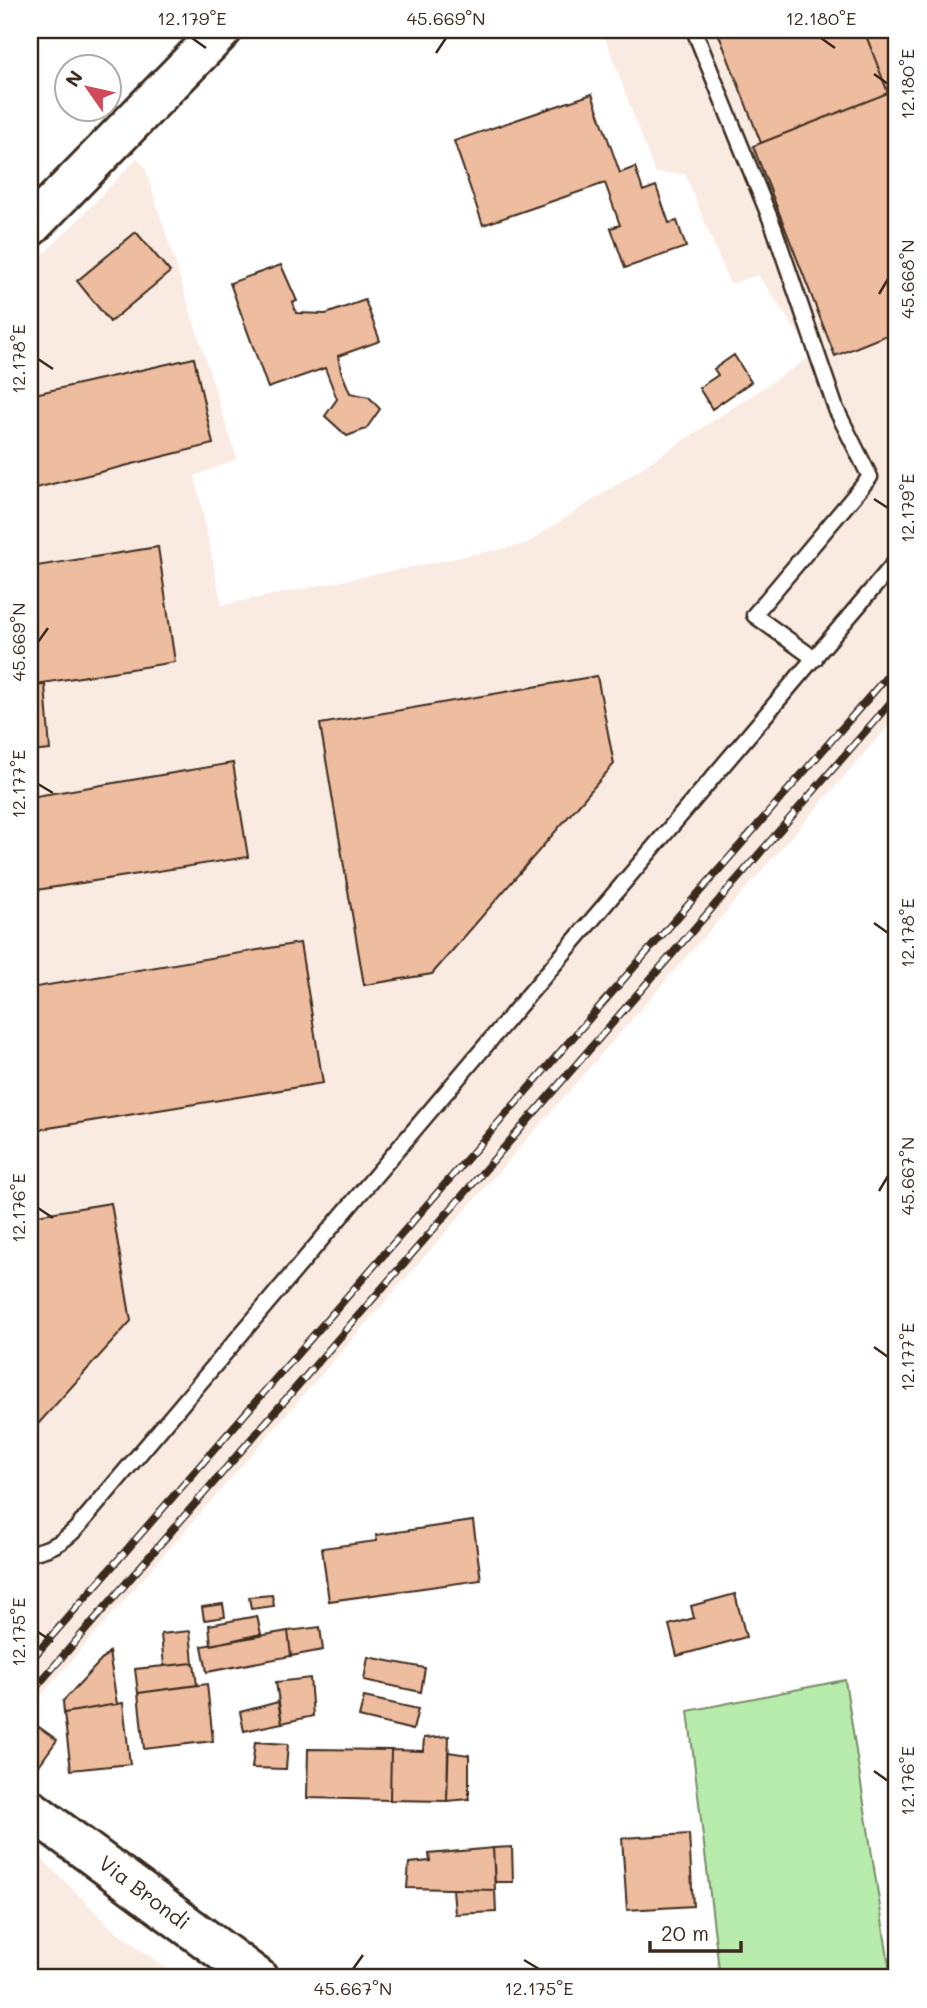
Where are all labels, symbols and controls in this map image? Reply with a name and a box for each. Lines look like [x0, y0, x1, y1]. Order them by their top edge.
text: 12.179°E [157, 6, 227, 30]
text: 45.669°N [407, 6, 485, 30]
text: 12.180°E [786, 6, 856, 30]
text: 12.180°E [895, 49, 919, 119]
north arrow [52, 52, 122, 122]
text: N [59, 65, 88, 91]
text: 45.668°N [895, 239, 919, 319]
text: 12.178°E [6, 324, 30, 394]
text: 12.179°E [895, 473, 919, 543]
text: 45.669°N [6, 603, 30, 681]
text: 12.177°E [6, 750, 30, 818]
text: 12.178°E [895, 898, 919, 968]
text: 45.667°N [895, 1137, 919, 1215]
text: 12.176°E [6, 1173, 30, 1243]
text: 12.177°E [895, 1323, 919, 1391]
text: 12.175°E [6, 1597, 30, 1667]
text: 12.176°E [895, 1746, 919, 1816]
street label: Via Brondi [94, 1849, 196, 1935]
scale bar [650, 1910, 741, 1954]
text: 20 m [661, 1919, 709, 1946]
text: 45.667°N [314, 1976, 392, 2000]
text: 12.175°E [504, 1976, 574, 2000]

